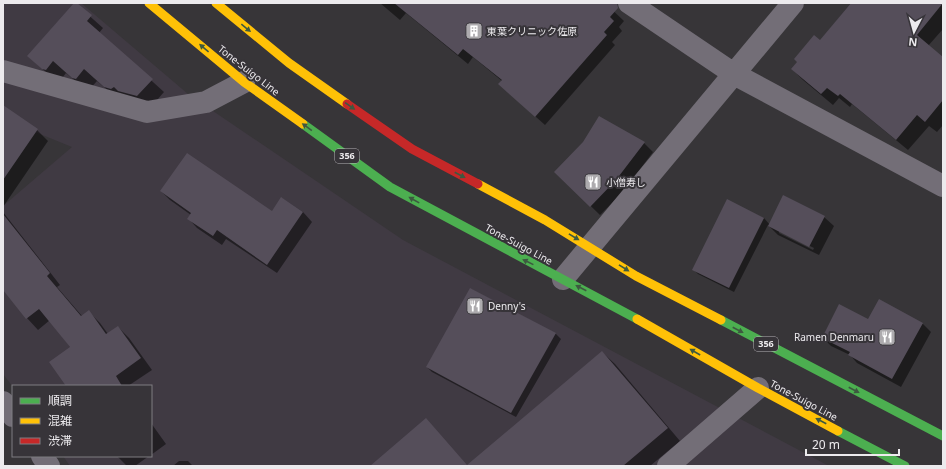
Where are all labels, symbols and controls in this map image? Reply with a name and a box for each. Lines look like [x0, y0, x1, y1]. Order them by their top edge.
north arrow [894, 12, 934, 52]
building icon: 東葉クリニック佐原 [464, 21, 484, 41]
one-way arrow [241, 23, 252, 32]
place label: 東葉クリニック佐原 [487, 24, 577, 38]
text: N [908, 35, 918, 50]
street label: Tone-Suigo Line [215, 42, 283, 99]
one-way arrow [198, 44, 209, 53]
one-way arrow [345, 102, 355, 110]
one-way arrow [302, 123, 312, 131]
road number: 356 [335, 149, 359, 163]
one-way arrow [454, 171, 466, 178]
restaurant icon: 小僧寿し [583, 172, 603, 192]
place label: 小僧寿し [606, 175, 646, 189]
one-way arrow [408, 196, 420, 203]
street label: Tone-Suigo Line [483, 220, 556, 268]
one-way arrow [568, 234, 580, 241]
one-way arrow [523, 259, 534, 265]
one-way arrow [618, 265, 630, 272]
one-way arrow [576, 285, 587, 292]
restaurant icon: Denny's [465, 296, 485, 316]
place label: Denny's [488, 299, 526, 313]
one-way arrow [733, 326, 744, 333]
restaurant icon: Ramen Denmaru [877, 327, 897, 347]
place label: Ramen Denmaru [794, 330, 874, 344]
road number: 356 [754, 337, 778, 351]
one-way arrow [689, 348, 701, 355]
street label: Tone-Suigo Line [768, 376, 841, 424]
legend [12, 385, 152, 457]
one-way arrow [848, 387, 859, 393]
text: 順調 [48, 392, 72, 409]
text: 混雑 [48, 412, 72, 429]
one-way arrow [815, 418, 827, 425]
scale bar [806, 431, 899, 457]
text: 渋滞 [48, 432, 72, 449]
text: 20 m [812, 436, 840, 453]

